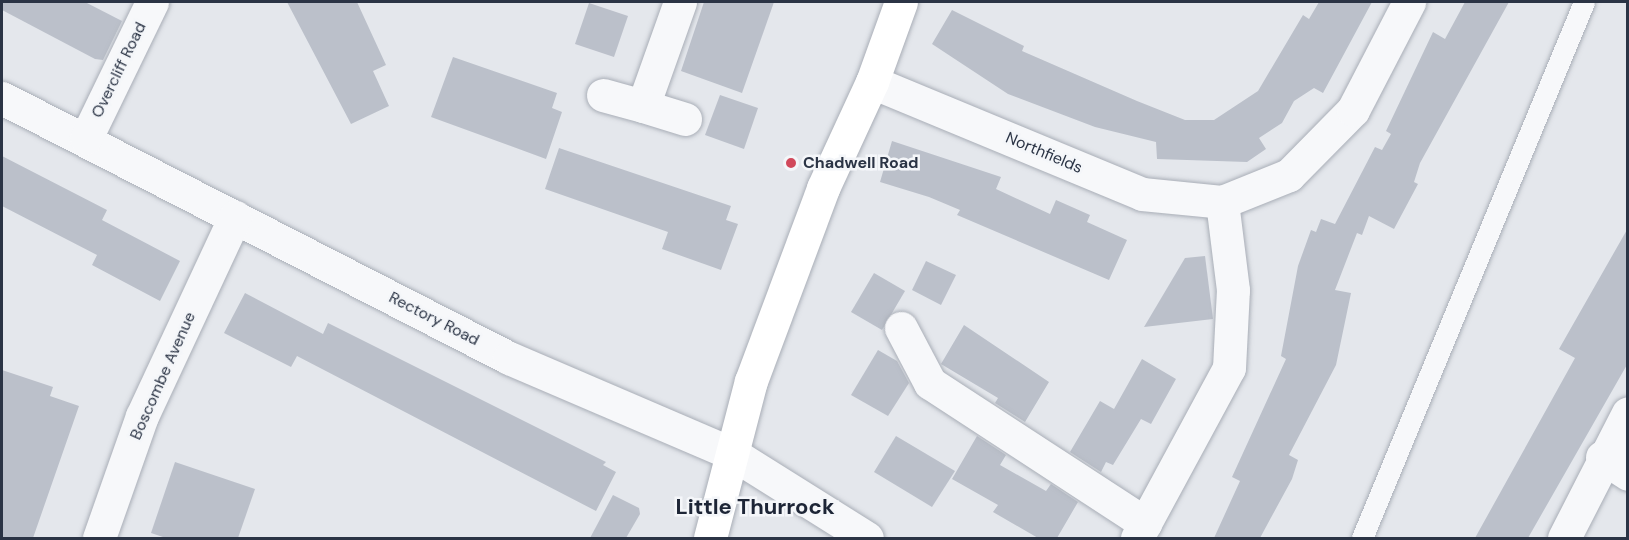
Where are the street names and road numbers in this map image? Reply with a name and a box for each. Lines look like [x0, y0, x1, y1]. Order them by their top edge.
street label: Overcliff Road [88, 19, 150, 121]
street label: Northfields [1003, 128, 1085, 178]
street label: Rectory Road [386, 288, 482, 350]
street label: Boscombe Avenue [126, 309, 200, 443]

